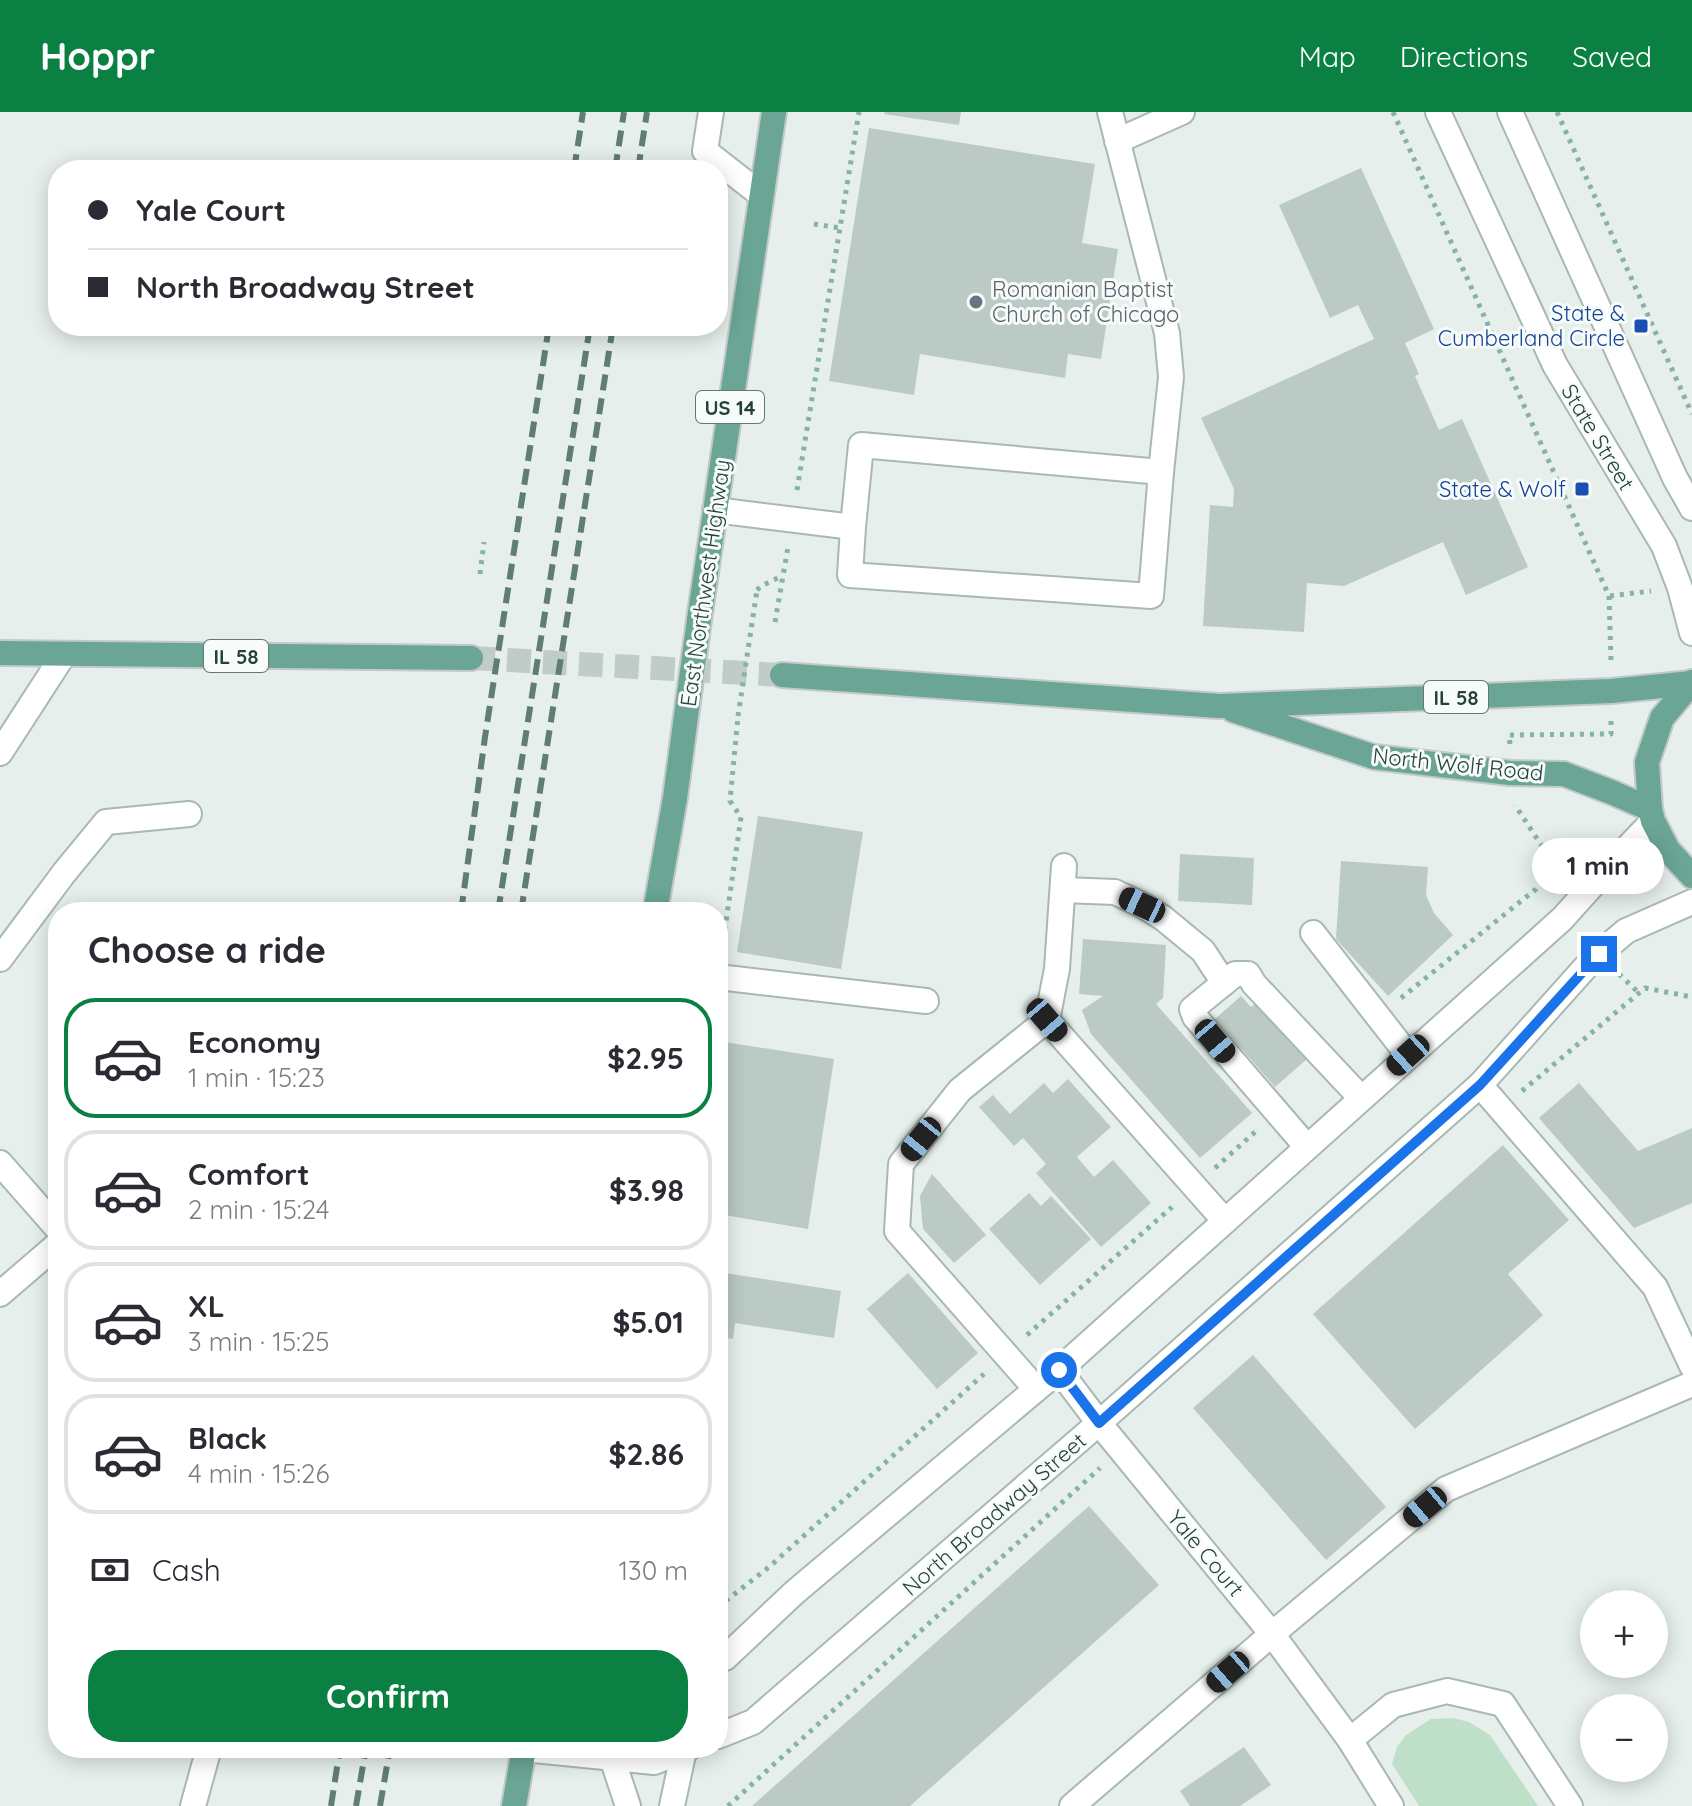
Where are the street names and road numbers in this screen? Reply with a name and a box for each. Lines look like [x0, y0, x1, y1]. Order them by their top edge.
street label: State Street [1555, 379, 1641, 495]
road number: US 14 [696, 391, 764, 423]
street label: East Northwest Highway [674, 458, 736, 708]
road number: IL 58 [204, 640, 268, 672]
road number: IL 58 [1424, 681, 1488, 713]
street label: North Wolf Road [1371, 741, 1545, 787]
street label: North Broadway Street [896, 1426, 1092, 1602]
street label: Yale Court [1162, 1504, 1250, 1602]

